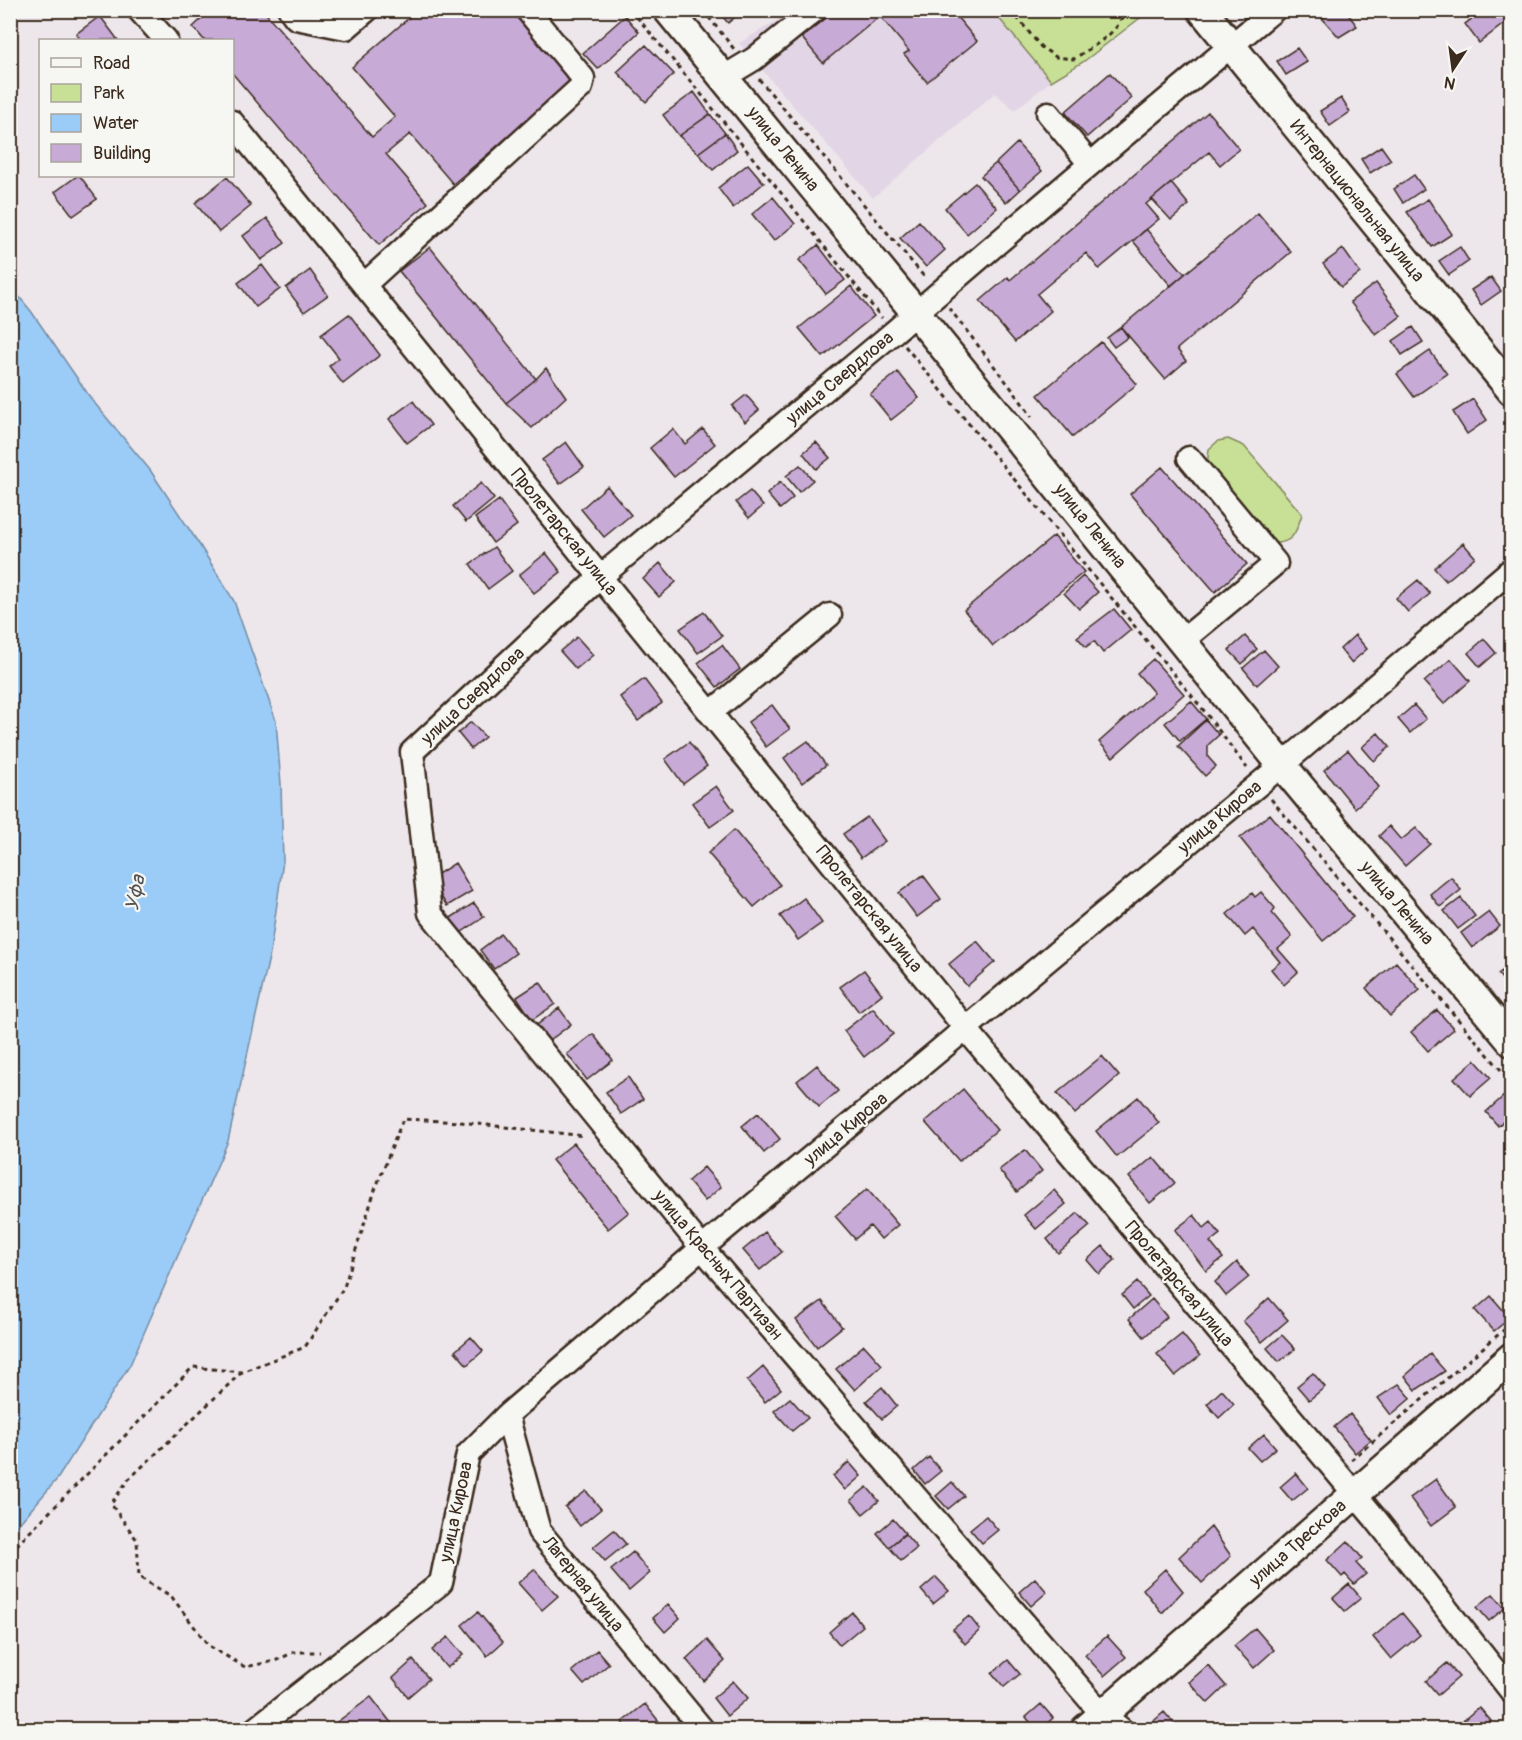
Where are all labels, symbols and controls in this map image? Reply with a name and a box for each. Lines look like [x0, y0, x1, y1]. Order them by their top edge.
legend [39, 39, 234, 177]
north arrow [1423, 39, 1483, 99]
text: Road [93, 52, 130, 75]
text: N [1442, 72, 1457, 94]
text: Park [93, 82, 125, 105]
street label: улица Ленина [741, 101, 824, 196]
text: Water [93, 112, 139, 135]
street label: Интернациональная улица [1284, 115, 1430, 287]
text: Building [93, 142, 151, 165]
street label: улица Свердлова [781, 326, 898, 430]
street label: Пролетарская улица [506, 464, 622, 600]
street label: улица Ленина [1048, 478, 1131, 573]
street label: улица Свердлова [416, 642, 530, 751]
street label: улица Кирова [1173, 775, 1267, 859]
street label: Пролетарская улица [811, 841, 927, 977]
street label: улица Ленина [1355, 855, 1439, 950]
water label: Уфа [119, 871, 151, 913]
street label: улица Кирова [799, 1087, 893, 1171]
street label: улица Красных Партизан [648, 1184, 788, 1345]
street label: Пролетарская улица [1120, 1216, 1238, 1352]
street label: улица Кирова [434, 1459, 478, 1565]
street label: улица Трескова [1244, 1494, 1351, 1592]
street label: Лагерная улица [537, 1530, 629, 1637]

